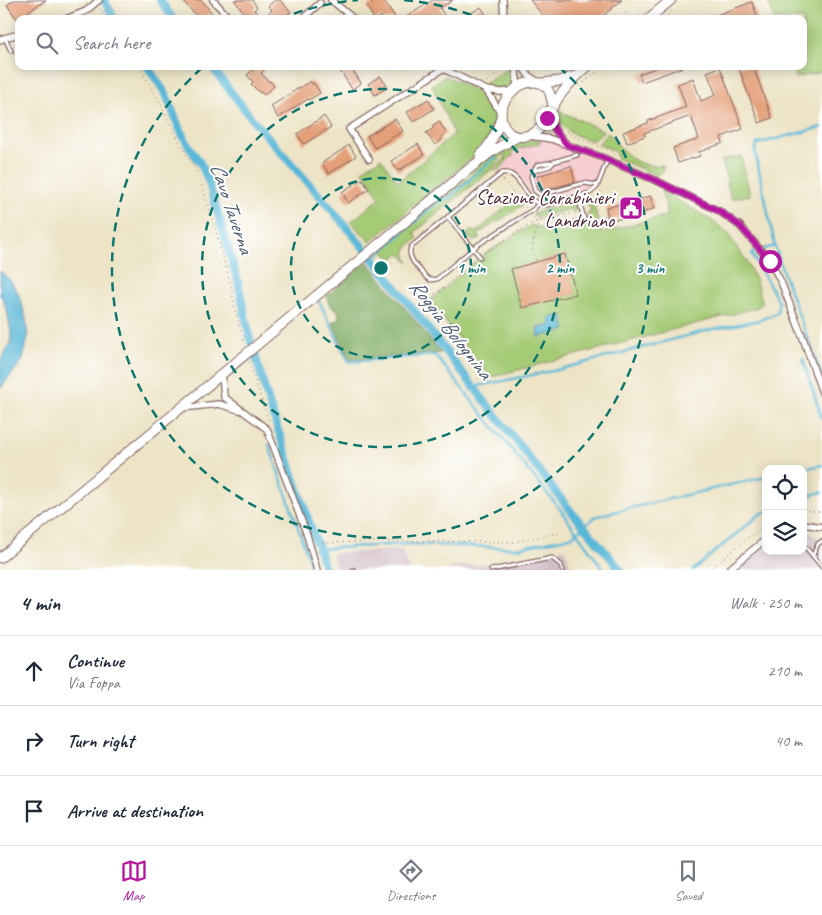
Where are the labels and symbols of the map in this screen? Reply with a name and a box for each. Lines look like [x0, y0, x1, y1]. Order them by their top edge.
route end [536, 107, 559, 130]
water label: Cavo Taverna [204, 160, 260, 259]
place label: Stazione Carabinieri Landriano [476, 185, 616, 233]
public building icon: Stazione Carabinieri Landriano [618, 195, 644, 221]
route start [759, 250, 782, 273]
centre of rings [372, 259, 390, 277]
text: 1 min [457, 259, 486, 278]
text: 2 min [546, 259, 575, 278]
text: 3 min [636, 259, 665, 278]
water label: Roggia Bolognina [404, 274, 499, 386]

